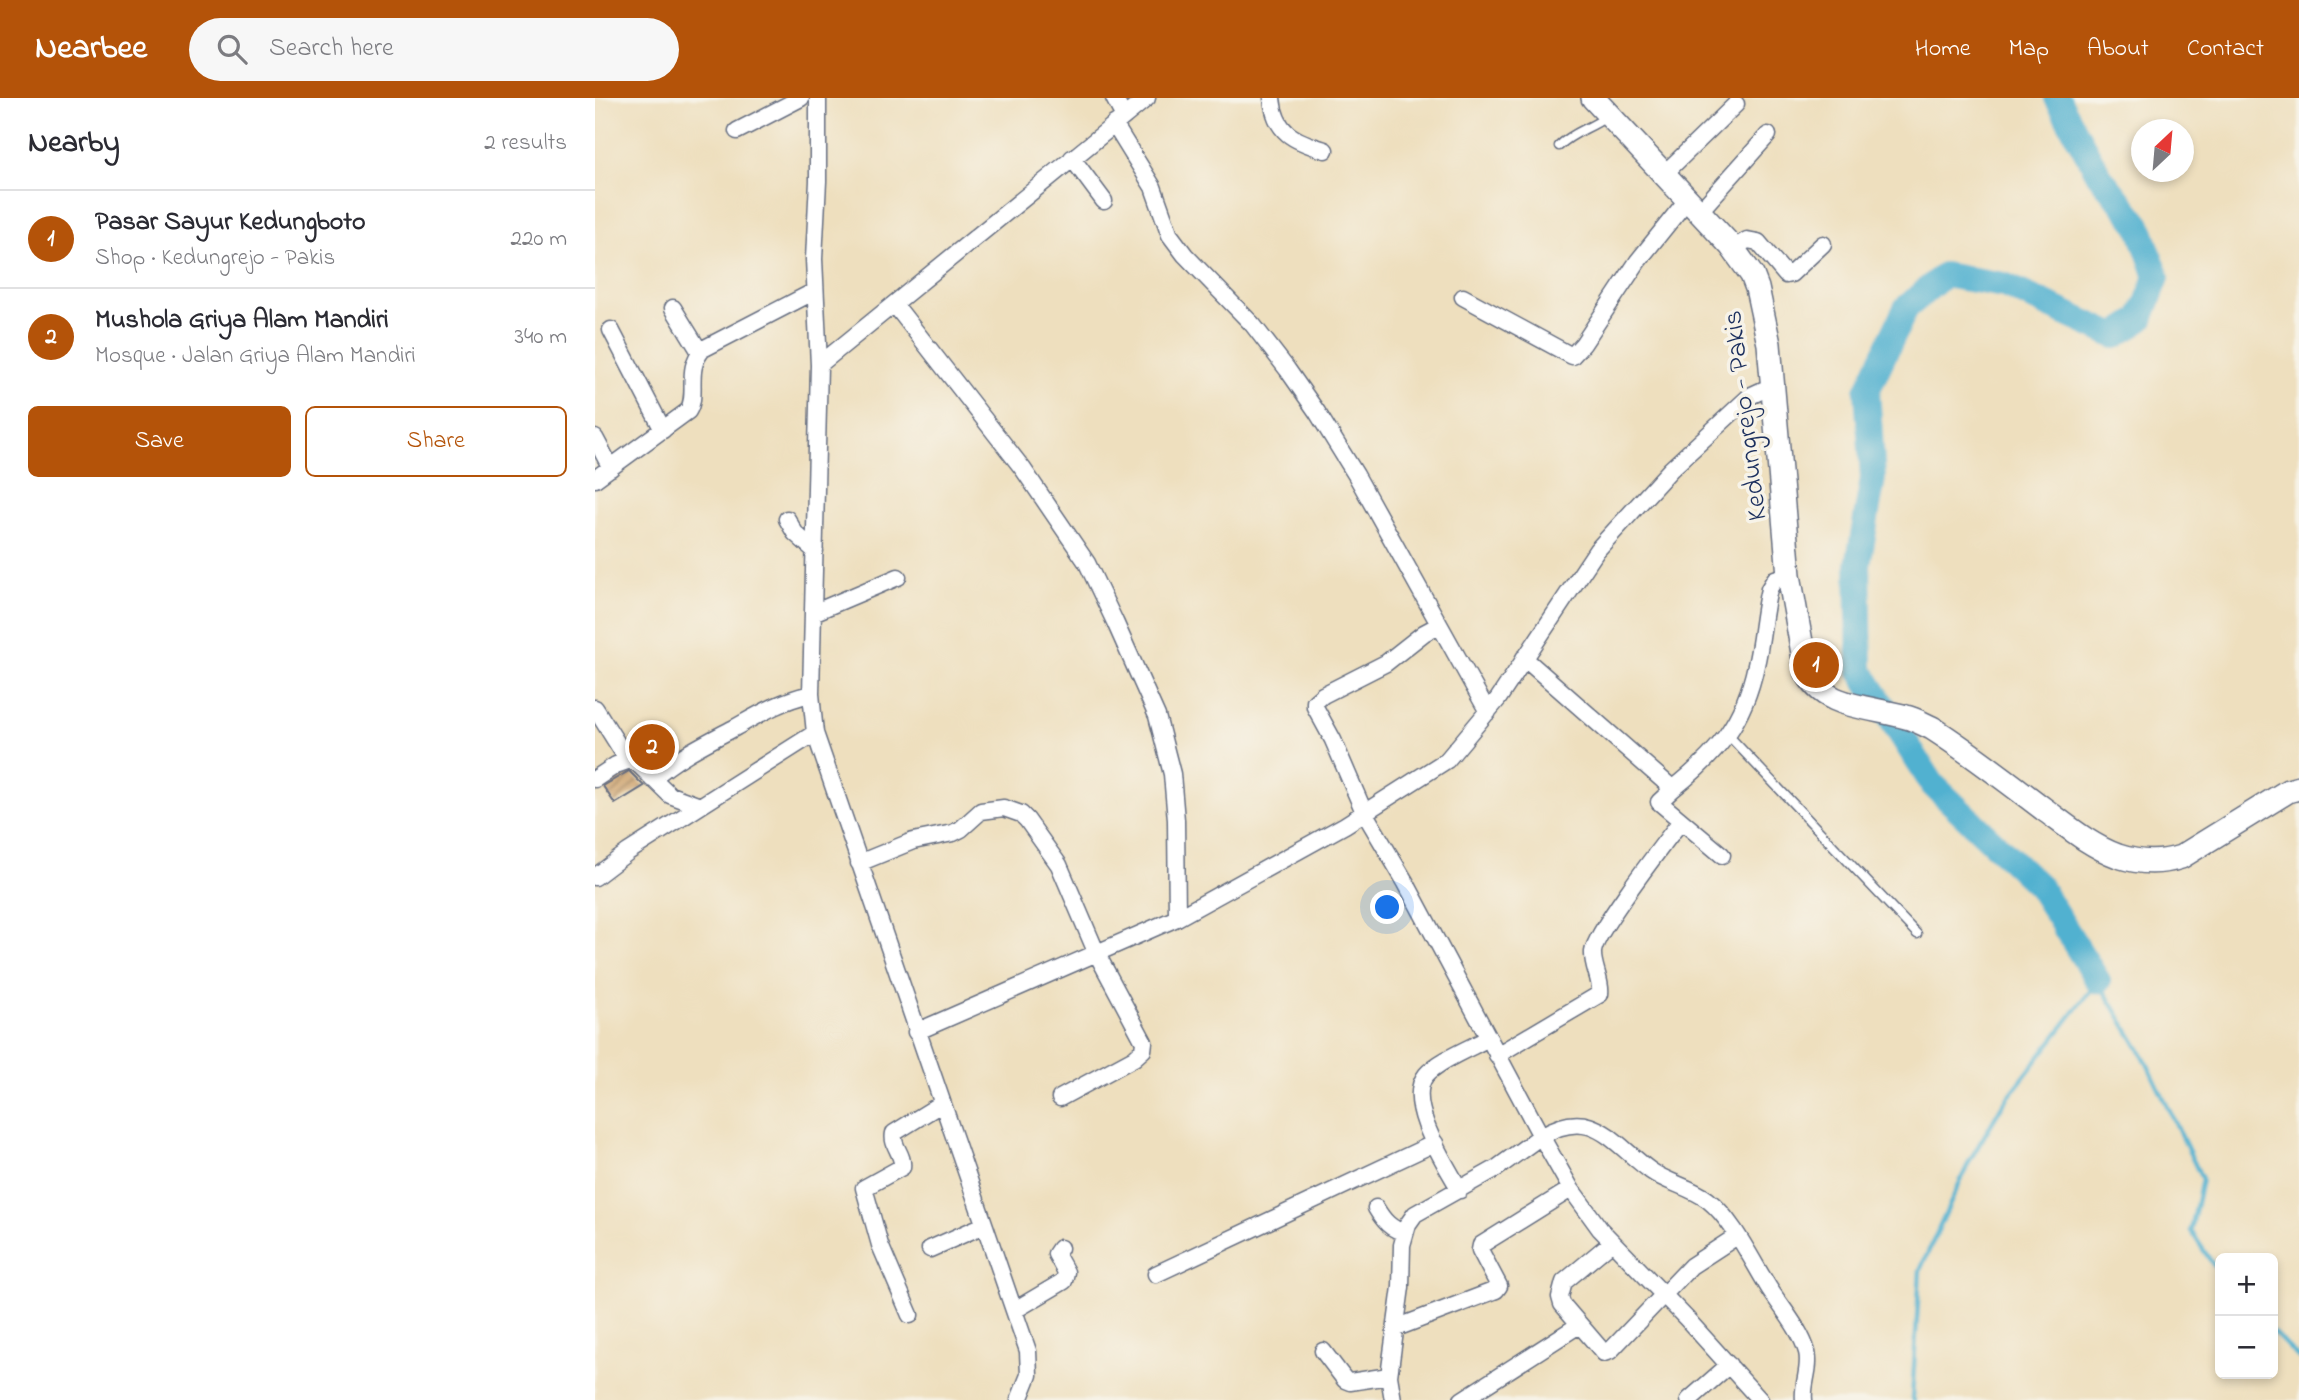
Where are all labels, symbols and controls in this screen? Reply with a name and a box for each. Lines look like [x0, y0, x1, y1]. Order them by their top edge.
search box [189, 18, 679, 81]
text: Nearbee [35, 25, 147, 73]
icon: search [213, 30, 251, 68]
text: Search here [269, 30, 394, 68]
text: Home [1915, 32, 1971, 67]
text: Map [2009, 32, 2049, 67]
text: About [2087, 32, 2149, 67]
text: Contact [2187, 32, 2264, 67]
north arrow [2131, 119, 2194, 182]
text: Nearby [28, 122, 120, 166]
text: 2 results [484, 127, 567, 160]
text: Pasar Sayur Kedungboto [95, 204, 366, 242]
text: 1 [47, 223, 55, 256]
text: 220 m [511, 223, 567, 256]
text: Shop · Kedungrejo - Pakis [95, 242, 335, 275]
text: Mushola Griya Alam Mandiri [95, 302, 389, 340]
street label: Kedungrejo - Pakis [1713, 308, 1780, 523]
text: 2 [45, 321, 57, 354]
text: 340 m [514, 321, 567, 354]
text: Mosque · Jalan Griya Alam Mandiri [95, 340, 416, 373]
button: Save [28, 406, 291, 477]
button: Share [305, 406, 567, 477]
pin: 1 [1793, 639, 1839, 691]
pin: 2 [629, 721, 675, 773]
your location [1370, 890, 1404, 924]
map controls [2215, 1253, 2278, 1379]
button: + [2215, 1253, 2278, 1316]
button: − [2215, 1316, 2278, 1379]

